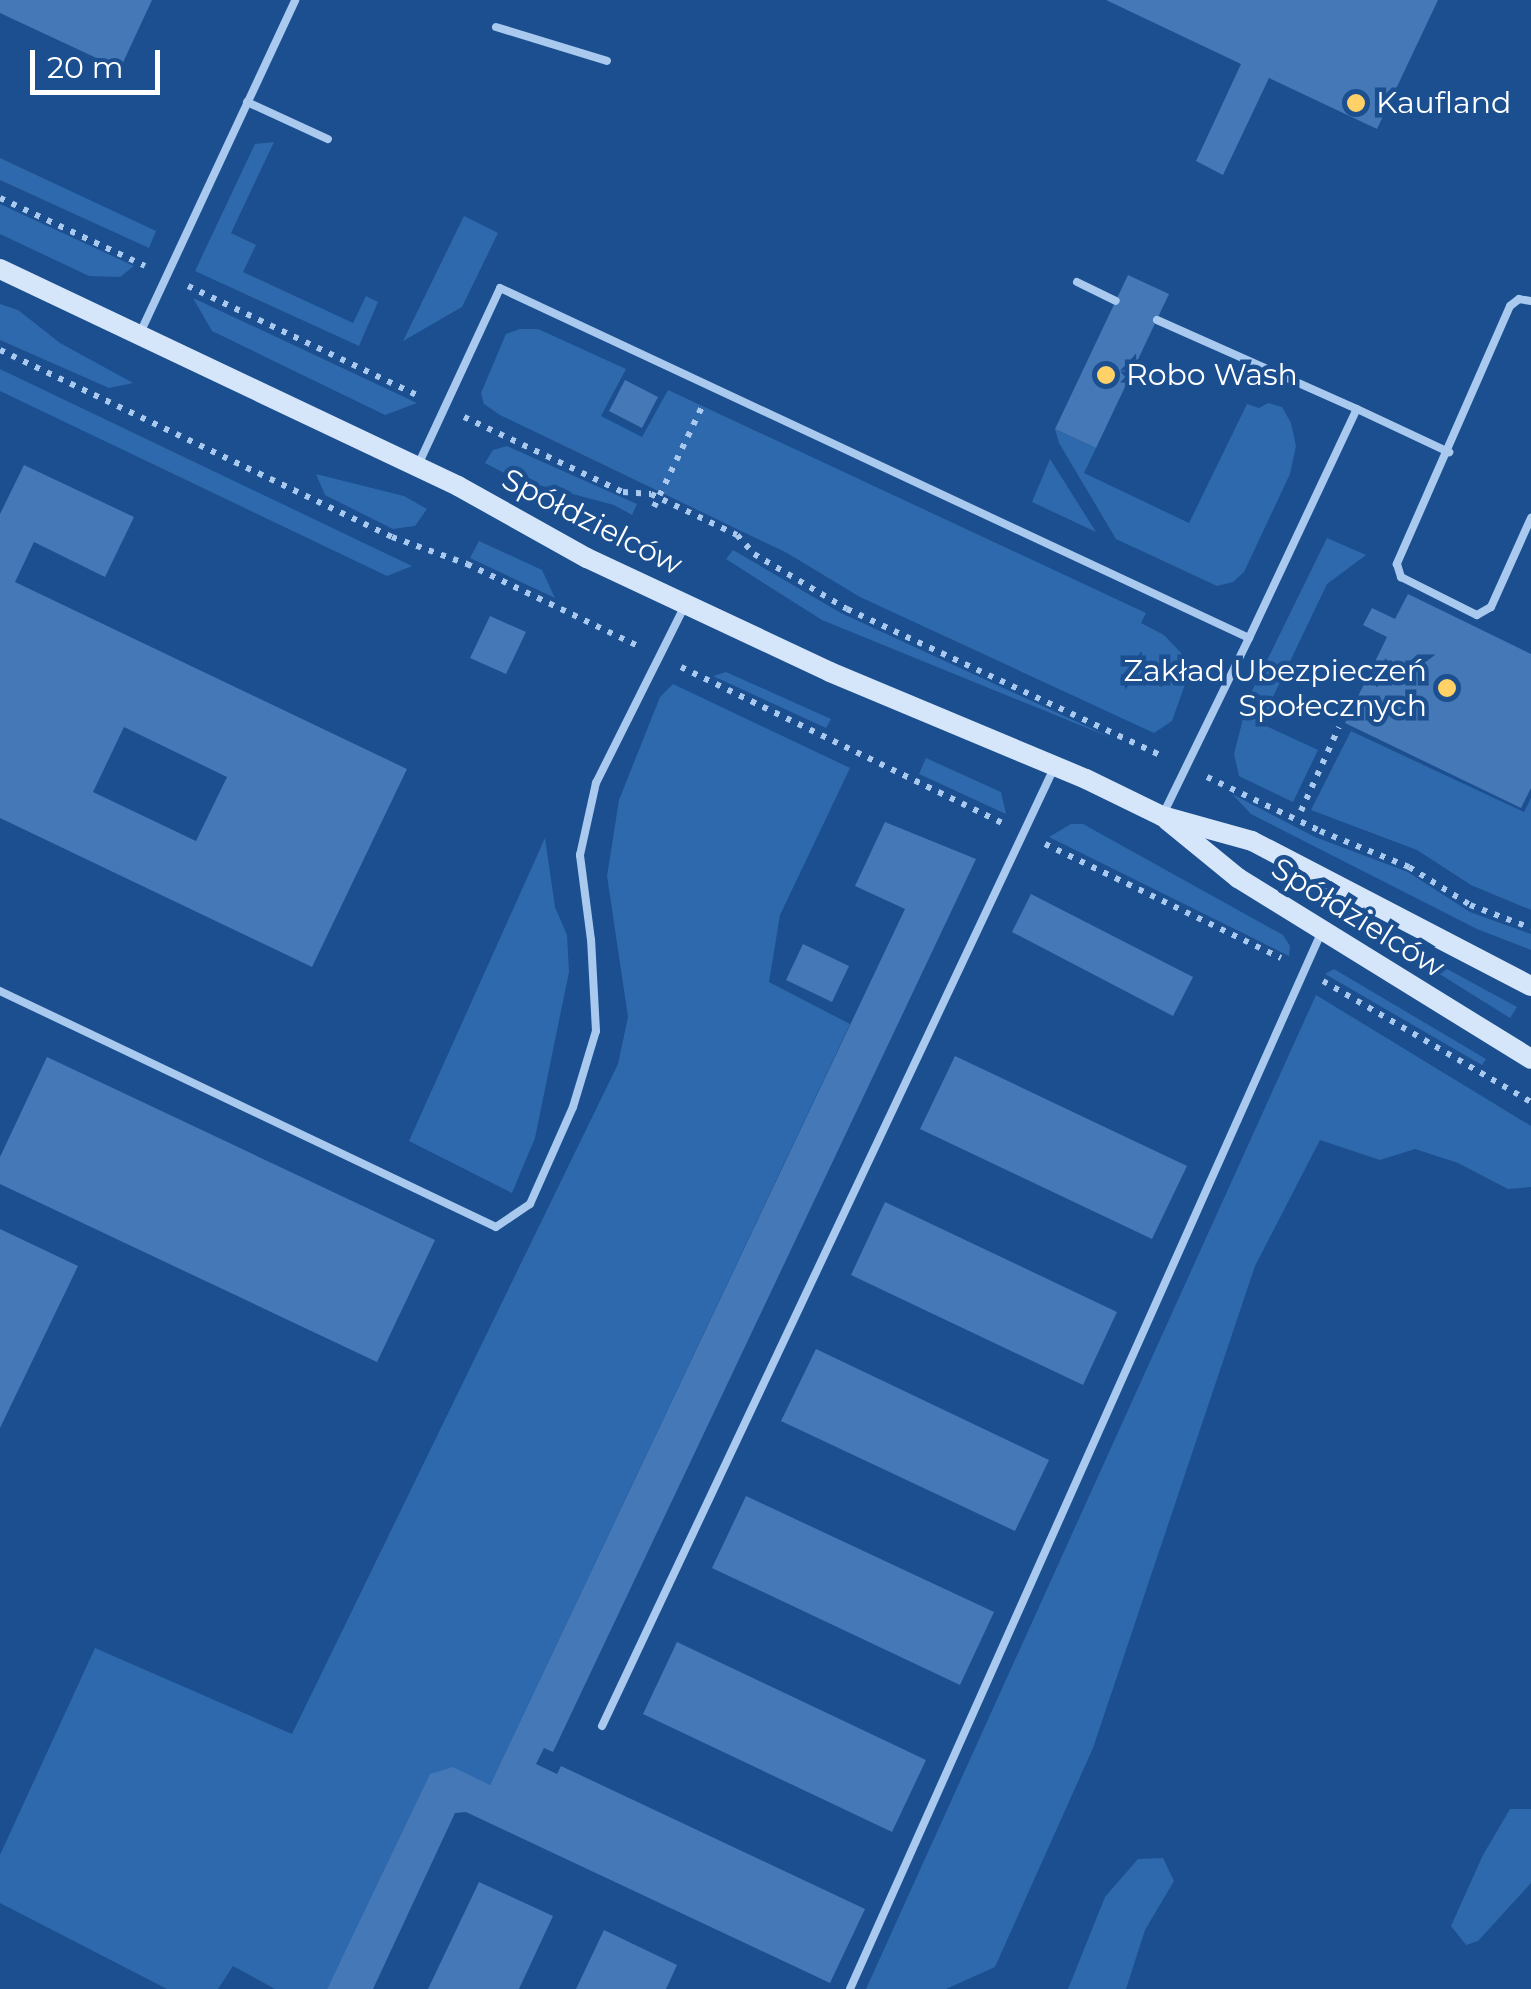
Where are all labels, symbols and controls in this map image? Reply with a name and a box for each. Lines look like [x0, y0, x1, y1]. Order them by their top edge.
scale bar [35, 30, 165, 92]
text: 20 m [47, 49, 124, 86]
place label: Kaufland [1376, 85, 1511, 121]
marker: Kaufland [1345, 92, 1367, 114]
place label: Robo Wash [1126, 357, 1298, 393]
marker: Robo Wash [1095, 364, 1117, 386]
street label: Spółdzielców [496, 461, 688, 583]
place label: Zakład Ubezpieczeń Społecznych [1124, 653, 1427, 724]
marker: Zakład Ubezpieczeń Społecznych [1436, 677, 1458, 699]
street label: Spółdzielców [1265, 850, 1451, 986]

